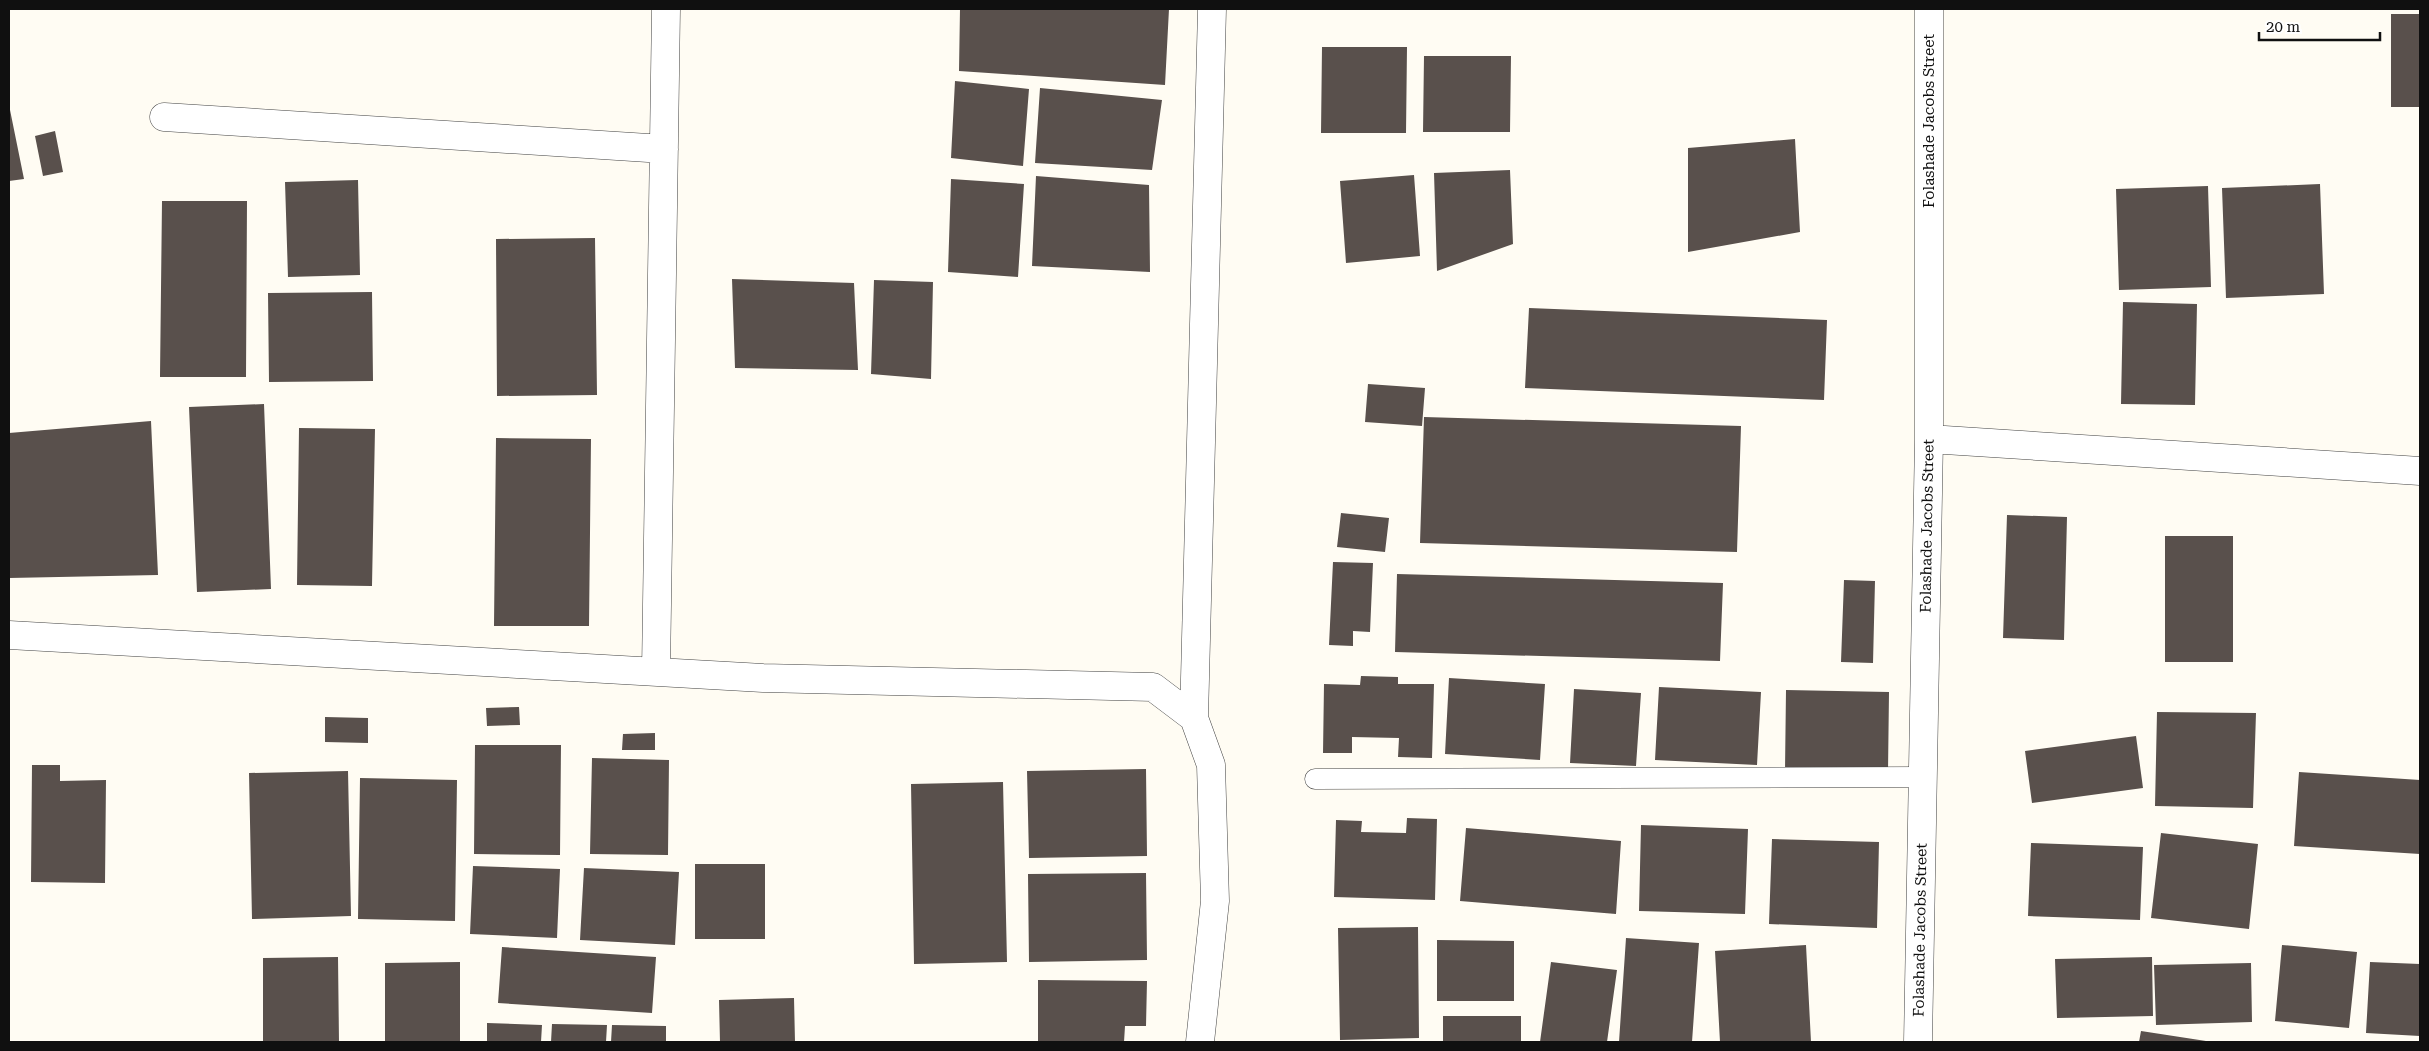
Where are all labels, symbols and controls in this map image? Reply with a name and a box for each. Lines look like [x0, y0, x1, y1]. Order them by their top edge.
scale bar [2259, 10, 2380, 42]
text: 20 m [2266, 18, 2301, 36]
street label: Folashade Jacobs Street [1920, 34, 1938, 208]
street label: Folashade Jacobs Street [1916, 438, 1938, 613]
street label: Folashade Jacobs Street [1909, 842, 1931, 1017]

